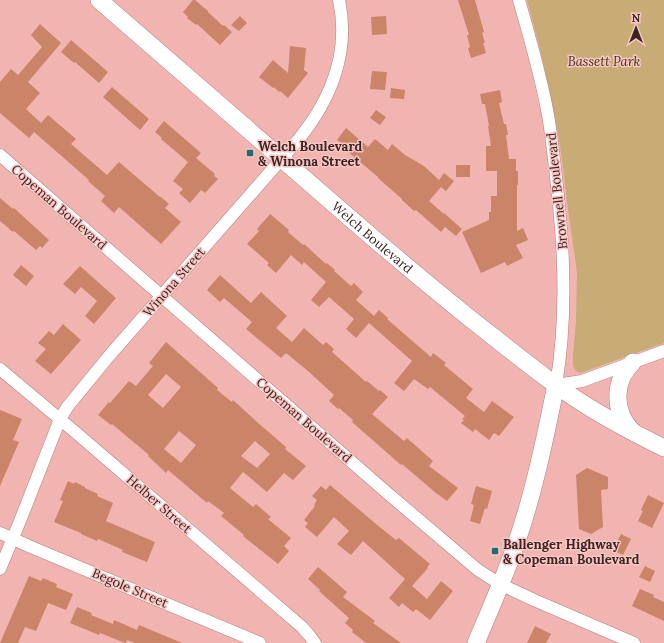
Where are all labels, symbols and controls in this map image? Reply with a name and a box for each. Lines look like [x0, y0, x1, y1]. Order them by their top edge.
north arrow [616, 8, 656, 48]
text: N [632, 11, 641, 25]
park label: Bassett Park [568, 53, 641, 70]
street label: Brownell Boulevard [542, 132, 572, 250]
place label: Welch Boulevard & Winona Street [258, 138, 363, 170]
marker: Welch Boulevard & Winona Street [245, 148, 255, 158]
street label: Copeman Boulevard [8, 161, 111, 253]
street label: Welch Boulevard [328, 198, 417, 277]
street label: Winona Street [139, 244, 209, 320]
street label: Copeman Boulevard [253, 374, 356, 466]
street label: Helber Street [123, 471, 195, 537]
place label: Ballenger Highway & Copeman Boulevard [503, 536, 640, 568]
marker: Ballenger Highway & Copeman Boulevard [490, 546, 500, 556]
street label: Begole Street [90, 564, 170, 612]

